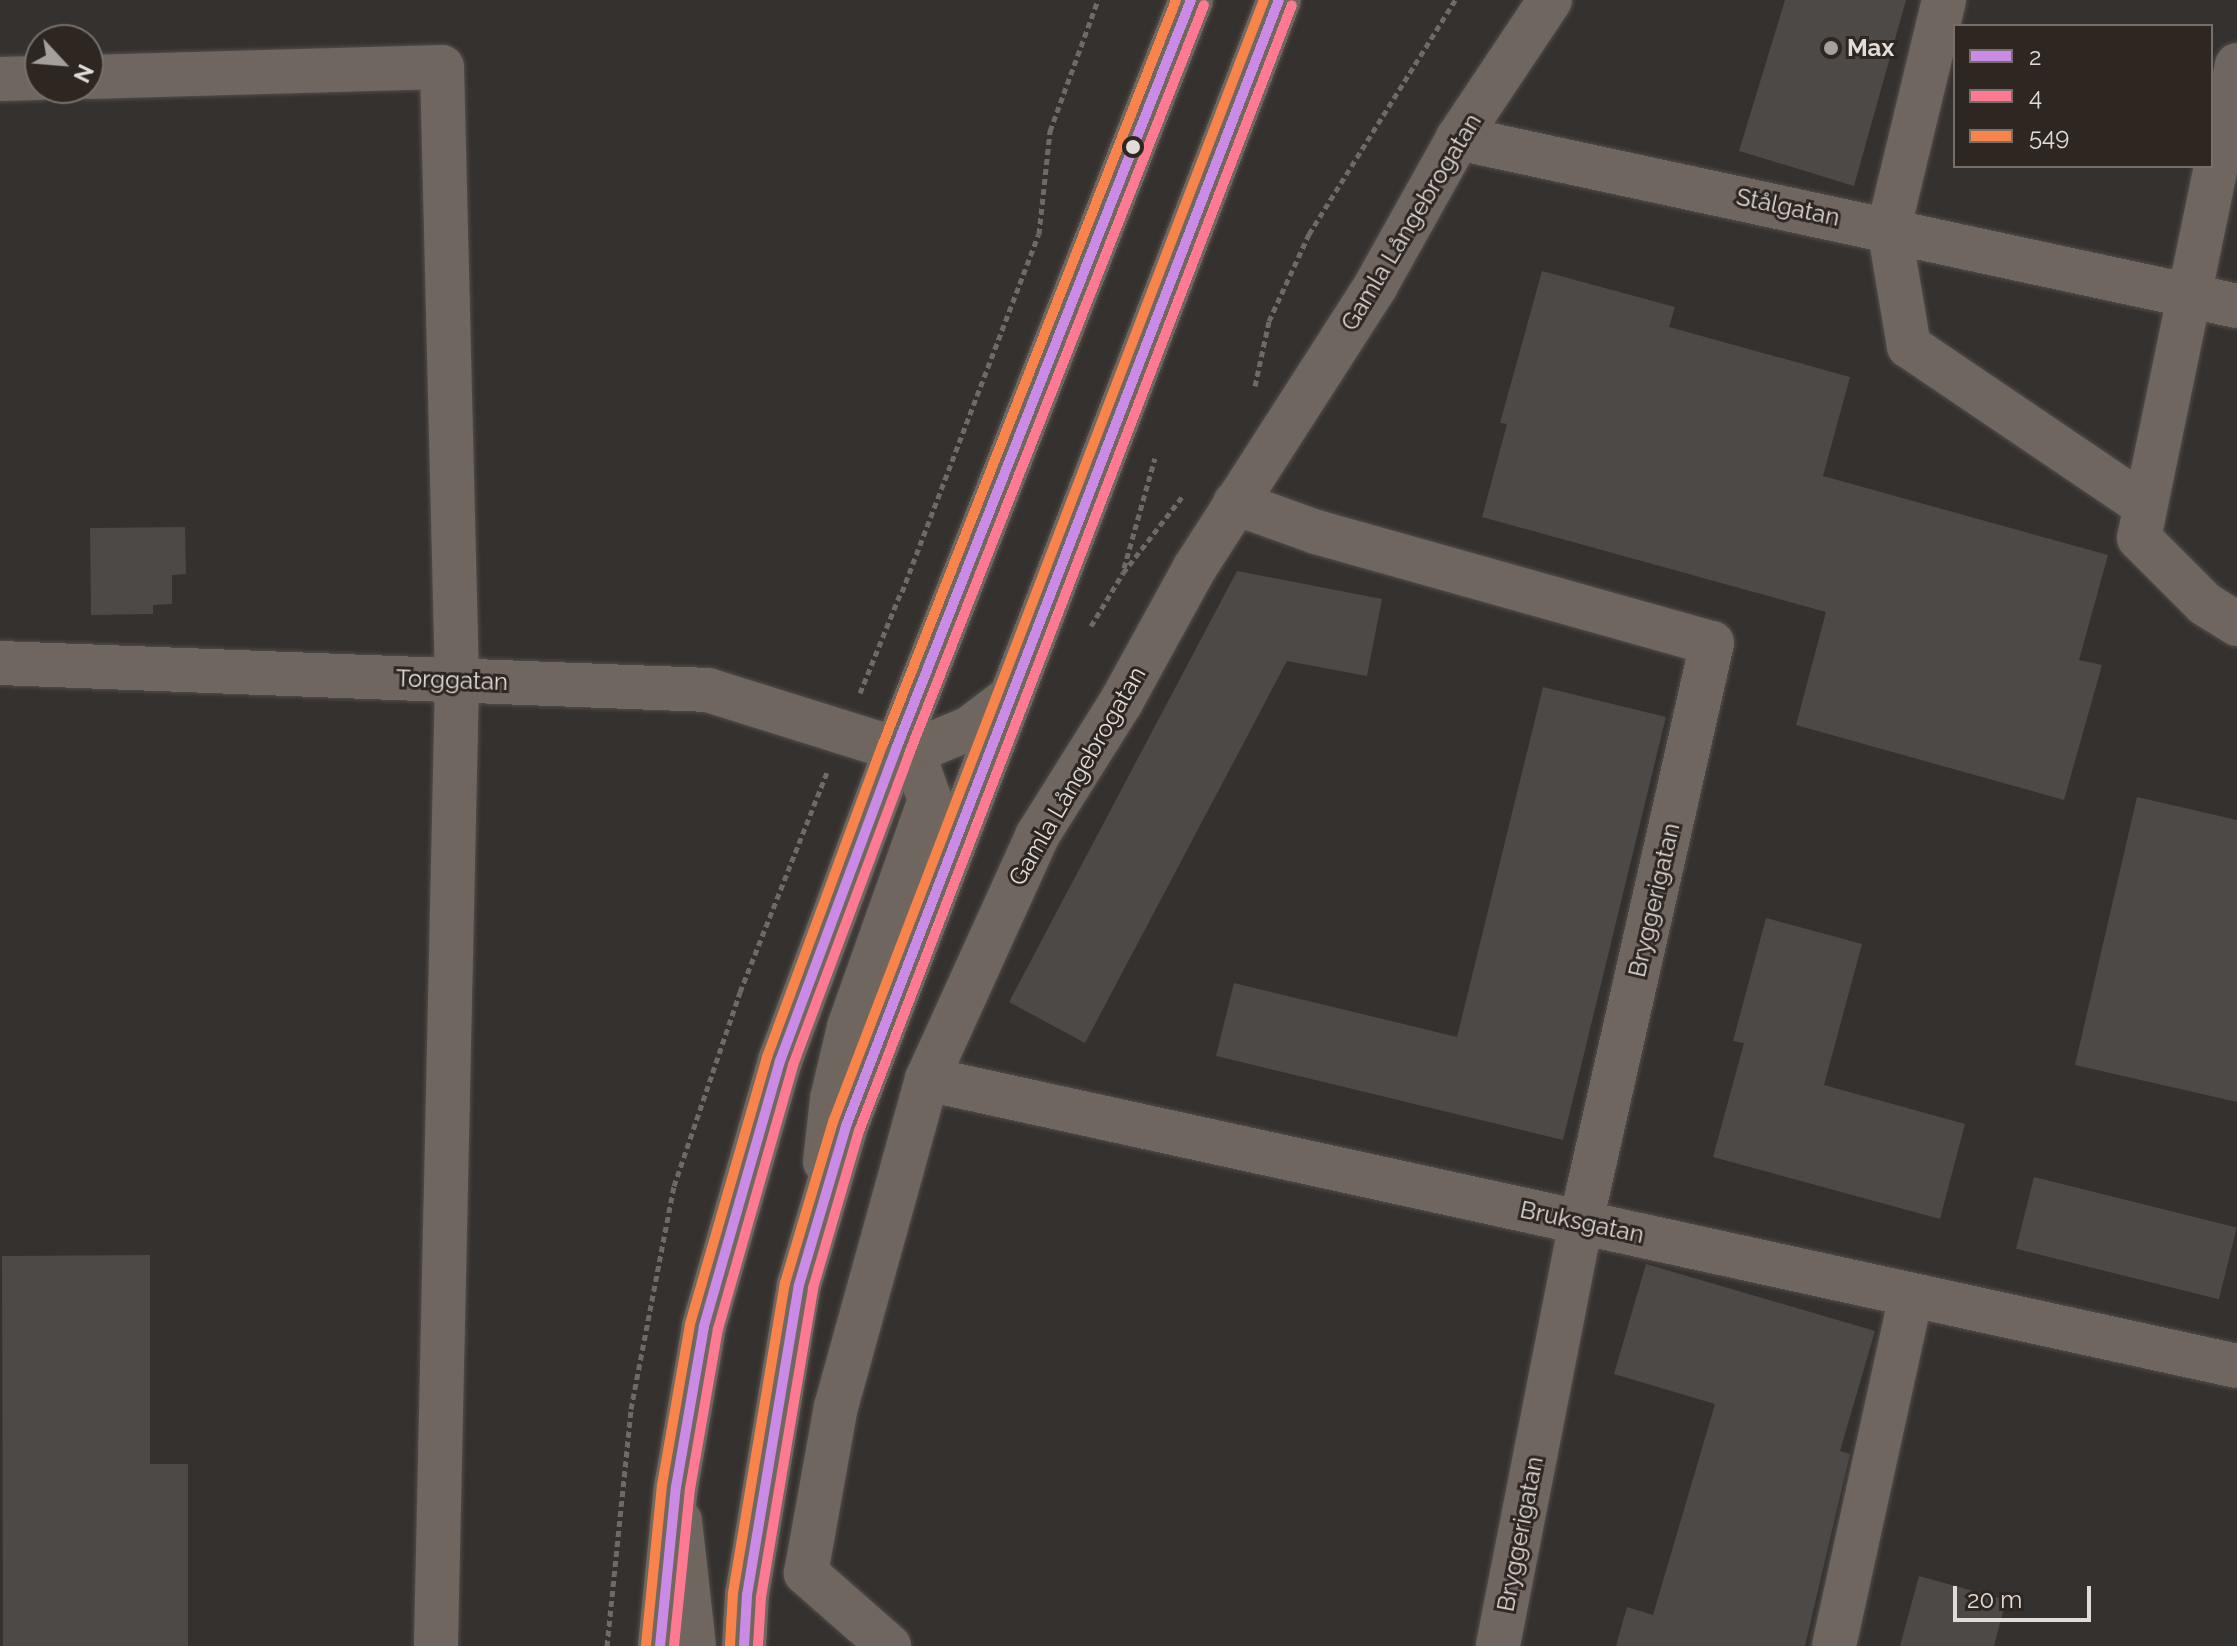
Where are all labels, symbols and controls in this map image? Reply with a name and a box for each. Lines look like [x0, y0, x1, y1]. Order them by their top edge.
north arrow [24, 24, 104, 104]
legend [1953, 24, 2213, 168]
place label: Max [1847, 34, 1894, 62]
marker: Max [1822, 39, 1840, 57]
text: 2 [2029, 42, 2042, 71]
text: N [68, 60, 99, 87]
text: 4 [2029, 82, 2042, 111]
street label: Gamla Långebrogatan [1335, 108, 1487, 336]
text: 549 [2029, 122, 2069, 151]
unlabelled marker [1125, 139, 1141, 155]
street label: Stålgatan [1734, 182, 1842, 232]
street label: Gamla Långebrogatan [1003, 661, 1151, 891]
street label: Torggatan [395, 664, 509, 696]
street label: Bryggerigatan [1622, 820, 1686, 980]
street label: Bruksgatan [1517, 1195, 1647, 1249]
street label: Bryggerigatan [1491, 1454, 1549, 1614]
scale bar [1957, 1570, 2095, 1620]
text: 20 m [1967, 1585, 2022, 1614]

